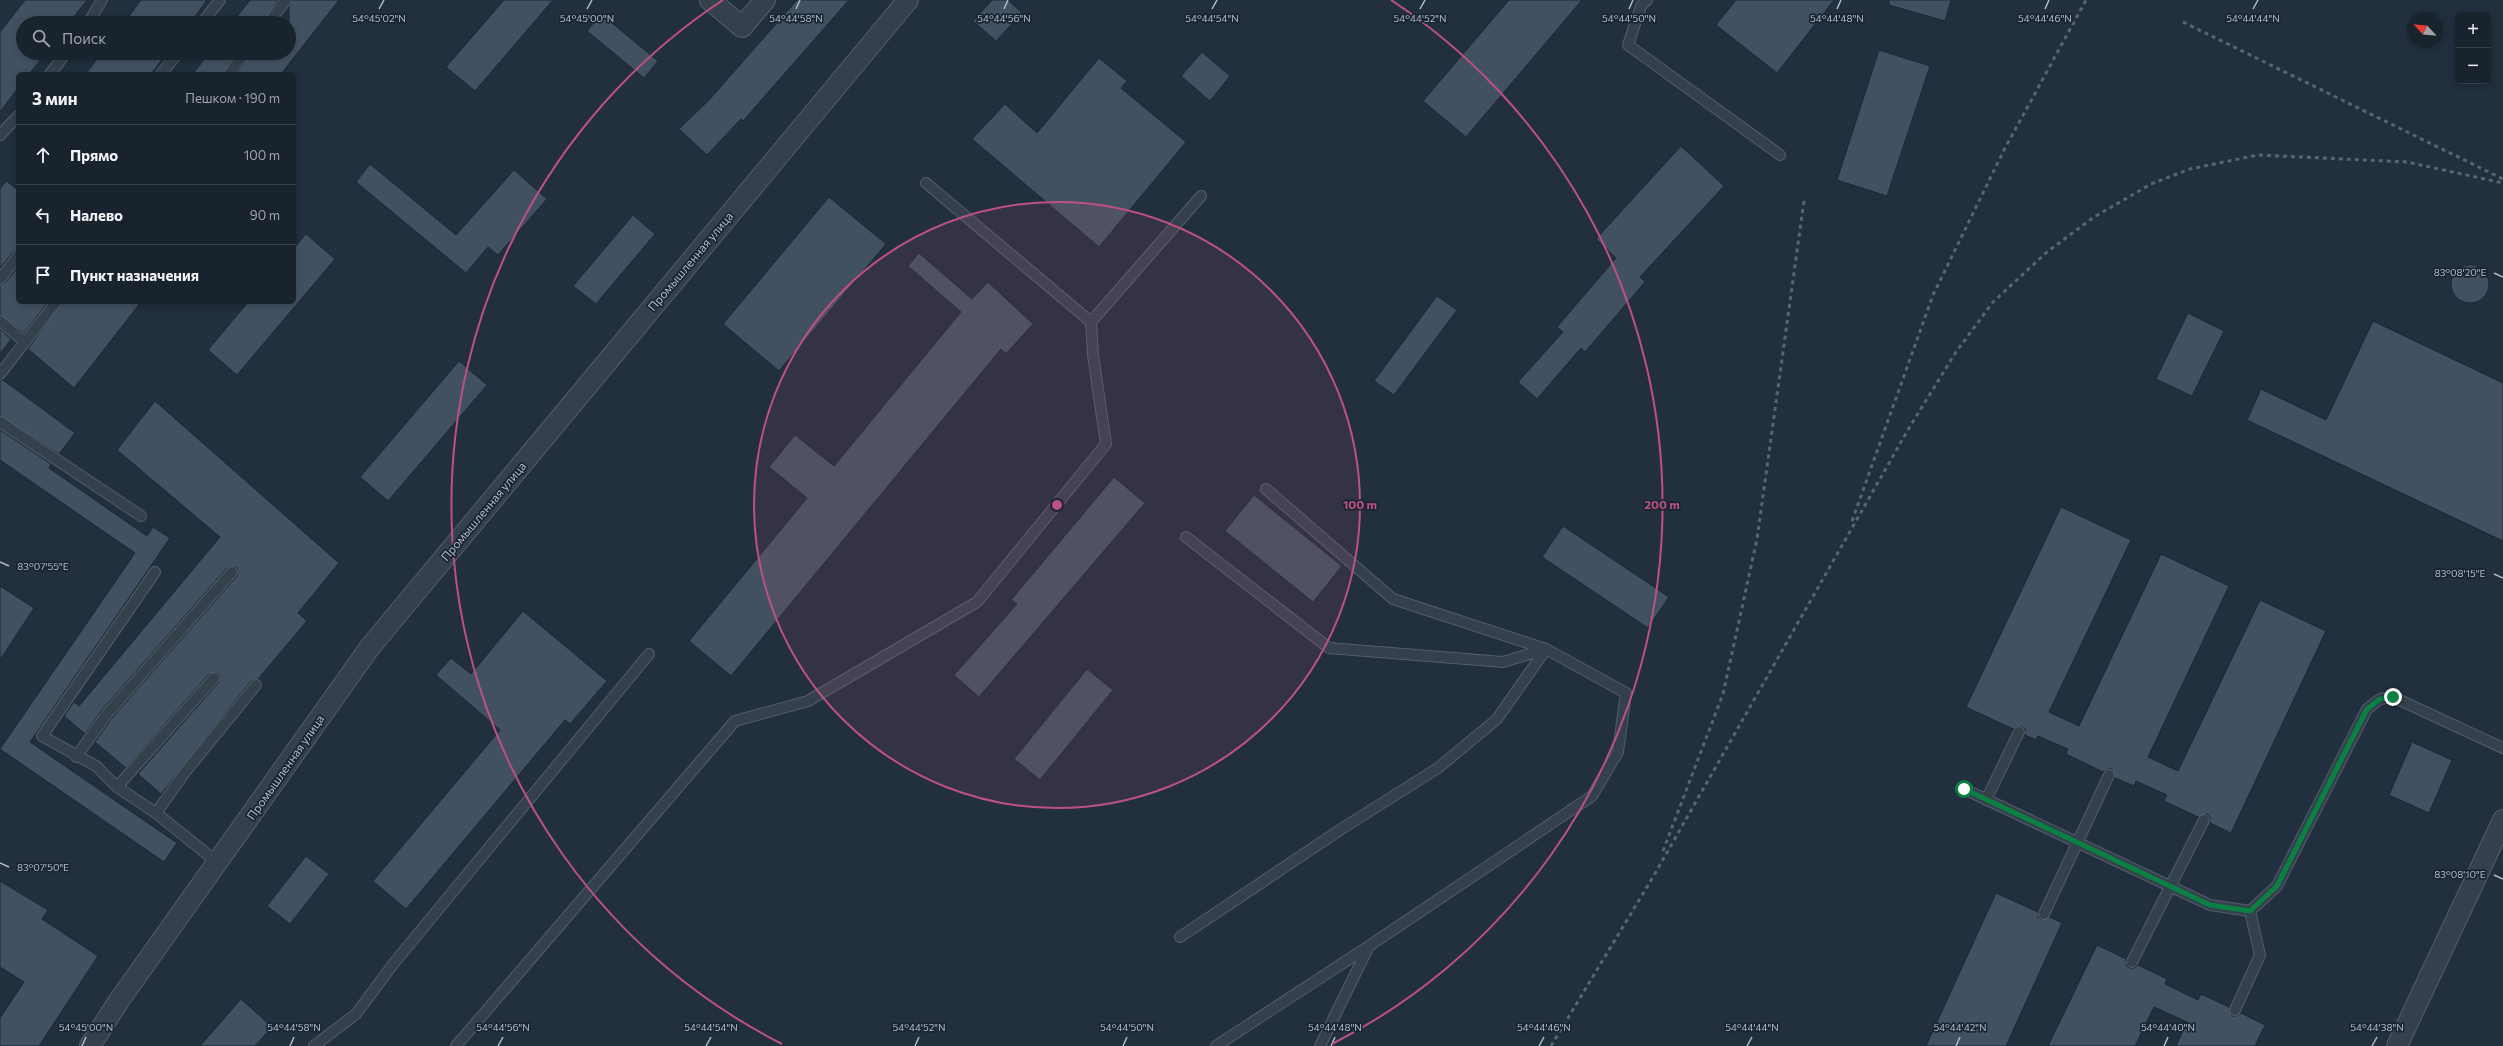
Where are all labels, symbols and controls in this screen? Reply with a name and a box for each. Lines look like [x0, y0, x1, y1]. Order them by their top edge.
text: 54°45'02"N [352, 12, 406, 24]
text: 54°45'00"N [560, 12, 614, 24]
text: 54°44'58"N [769, 12, 823, 24]
text: 54°44'56"N [977, 12, 1031, 24]
text: 54°44'54"N [1185, 12, 1239, 24]
text: 54°44'52"N [1394, 12, 1447, 24]
text: 54°44'50"N [1602, 12, 1656, 24]
text: 54°44'48"N [1810, 12, 1864, 24]
text: 54°44'46"N [2018, 12, 2072, 24]
text: 54°44'44"N [2226, 12, 2280, 24]
north arrow [2407, 12, 2443, 48]
map controls [2455, 12, 2491, 84]
button: + [2455, 12, 2491, 48]
search box [16, 16, 296, 60]
icon: search [30, 27, 52, 49]
text: Поиск [62, 29, 106, 47]
button: − [2455, 48, 2491, 84]
text: 3 мин [32, 88, 78, 109]
text: Пешком · 190 m [185, 90, 280, 106]
icon: ahead [32, 144, 54, 166]
text: Прямо [70, 146, 118, 164]
text: 100 m [244, 147, 280, 163]
icon: left [32, 204, 54, 226]
text: Налево [70, 206, 123, 224]
text: 90 m [250, 207, 280, 223]
street label: Промышленная улица [644, 209, 736, 313]
icon: arrive [32, 264, 54, 286]
text: Пункт назначения [70, 266, 199, 284]
text: 83°08'20"E [2434, 266, 2486, 278]
street label: Промышленная улица [437, 459, 529, 563]
text: 100 m [1343, 497, 1377, 511]
text: 200 m [1644, 497, 1680, 511]
centre of rings [1050, 498, 1064, 512]
text: 83°07'55"E [17, 560, 69, 572]
text: 83°08'15"E [2435, 567, 2485, 579]
route end [2384, 688, 2402, 706]
street label: Промышленная улица [243, 712, 327, 822]
route start [1955, 780, 1973, 798]
text: 83°07'50"E [17, 861, 69, 873]
text: 83°08'10"E [2434, 868, 2486, 880]
text: 54°45'00"N [59, 1021, 113, 1033]
text: 54°44'58"N [267, 1021, 321, 1033]
text: 54°44'56"N [476, 1021, 530, 1033]
text: 54°44'54"N [684, 1021, 738, 1033]
text: 54°44'52"N [893, 1021, 946, 1033]
text: 54°44'50"N [1100, 1021, 1154, 1033]
text: 54°44'48"N [1308, 1021, 1362, 1033]
text: 54°44'46"N [1517, 1021, 1571, 1033]
text: 54°44'44"N [1725, 1021, 1779, 1033]
text: 54°44'42"N [1933, 1021, 1987, 1033]
text: 54°44'40"N [2141, 1021, 2195, 1033]
text: 54°44'38"N [2350, 1021, 2404, 1033]

